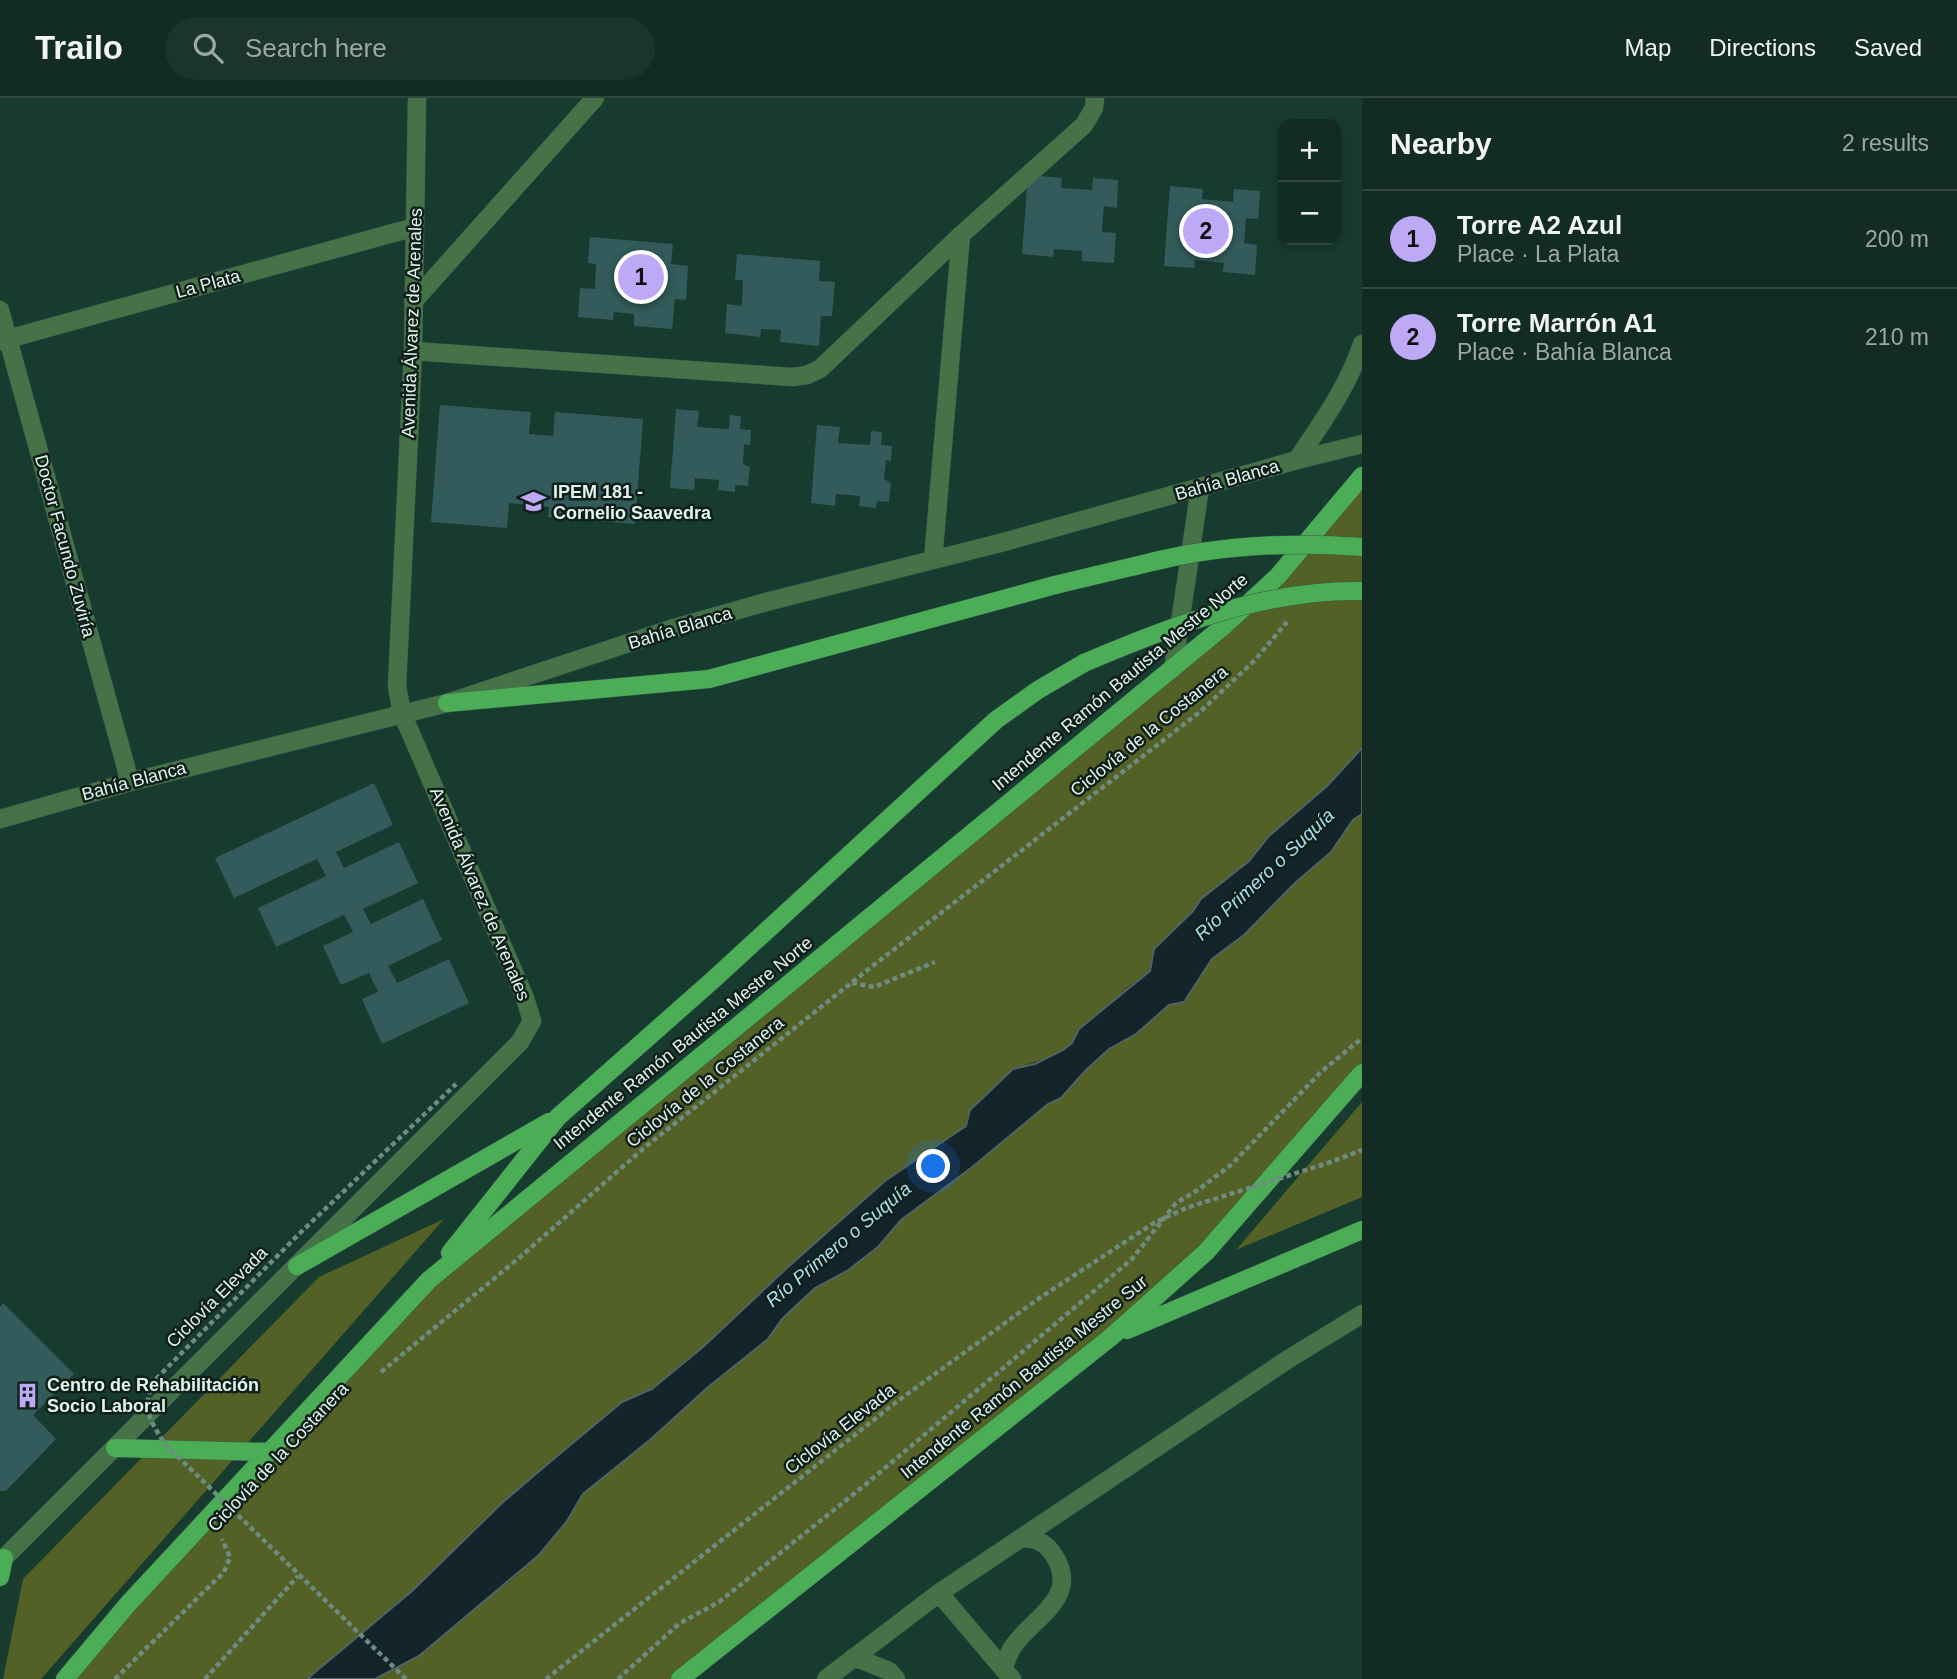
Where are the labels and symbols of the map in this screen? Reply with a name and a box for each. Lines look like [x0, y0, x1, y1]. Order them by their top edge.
pin: 2 [1183, 205, 1229, 257]
street label: Avenida Álvarez de Arenales [398, 208, 426, 438]
pin: 1 [618, 251, 664, 303]
street label: La Plata [174, 266, 243, 302]
street label: Doctor Facundo Zuviría [31, 453, 99, 640]
street label: Bahía Blanca [1173, 455, 1282, 504]
place label: IPEM 181 - Cornelio Saavedra [553, 482, 712, 523]
school or university icon: IPEM 181 - Cornelio Saavedra [519, 488, 547, 516]
street label: Intendente Ramón Bautista Mestre Norte [988, 569, 1252, 795]
street label: Bahía Blanca [626, 602, 735, 653]
street label: Ciclovía de la Costanera [1067, 661, 1232, 800]
street label: Bahía Blanca [80, 757, 189, 805]
street label: Avenida Álvarez de Arenales [426, 784, 534, 1004]
water label: Río Primero o Suquía [1190, 804, 1338, 944]
street label: Intendente Ramón Bautista Mestre Norte [550, 932, 816, 1154]
street label: Ciclovía de la Costanera [623, 1012, 788, 1151]
your location [916, 1149, 950, 1183]
water label: Río Primero o Suquía [762, 1178, 915, 1311]
street label: Ciclovía Elevada [163, 1242, 272, 1351]
street label: Intendente Ramón Bautista Mestre Sur [897, 1271, 1151, 1483]
place label: Centro de Rehabilitación Socio Laboral [47, 1375, 259, 1416]
street label: Ciclovía de la Costanera [204, 1378, 353, 1536]
street label: Ciclovía Elevada [781, 1379, 900, 1478]
building icon: Centro de Rehabilitación Socio Laboral [13, 1381, 41, 1409]

